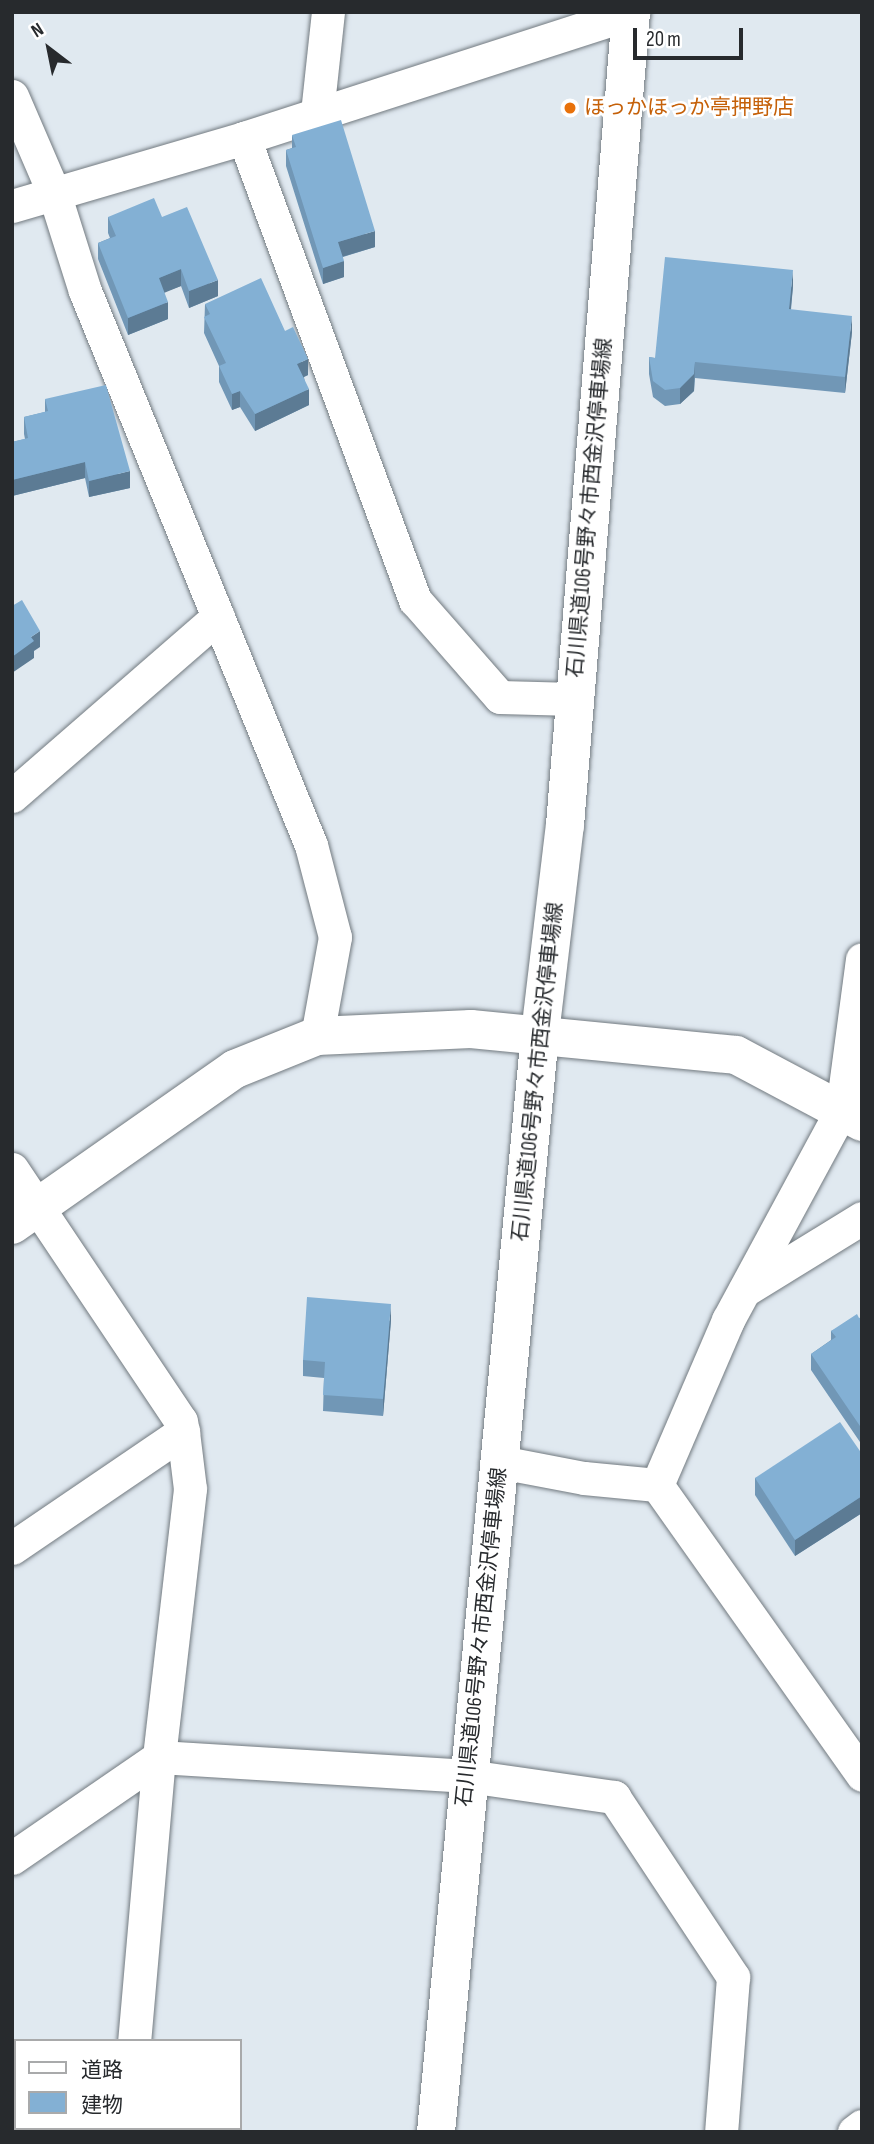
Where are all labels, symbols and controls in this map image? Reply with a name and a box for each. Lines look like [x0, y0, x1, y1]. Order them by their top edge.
north arrow [14, 14, 84, 84]
scale bar [636, 14, 746, 58]
text: N [27, 18, 48, 43]
text: 20 m [646, 27, 681, 52]
place label: ほっかほっか亭押野店 [584, 95, 794, 121]
marker: ほっかほっか亭押野店 [562, 100, 578, 116]
street label: 石川県道106号野々市西金沢停車場線 [563, 337, 617, 679]
street label: 石川県道106号野々市西金沢停車場線 [508, 901, 568, 1243]
street label: 石川県道106号野々市西金沢停車場線 [452, 1466, 512, 1808]
legend [14, 2039, 242, 2130]
text: 道路 [81, 2058, 123, 2083]
text: 建物 [81, 2093, 123, 2118]

